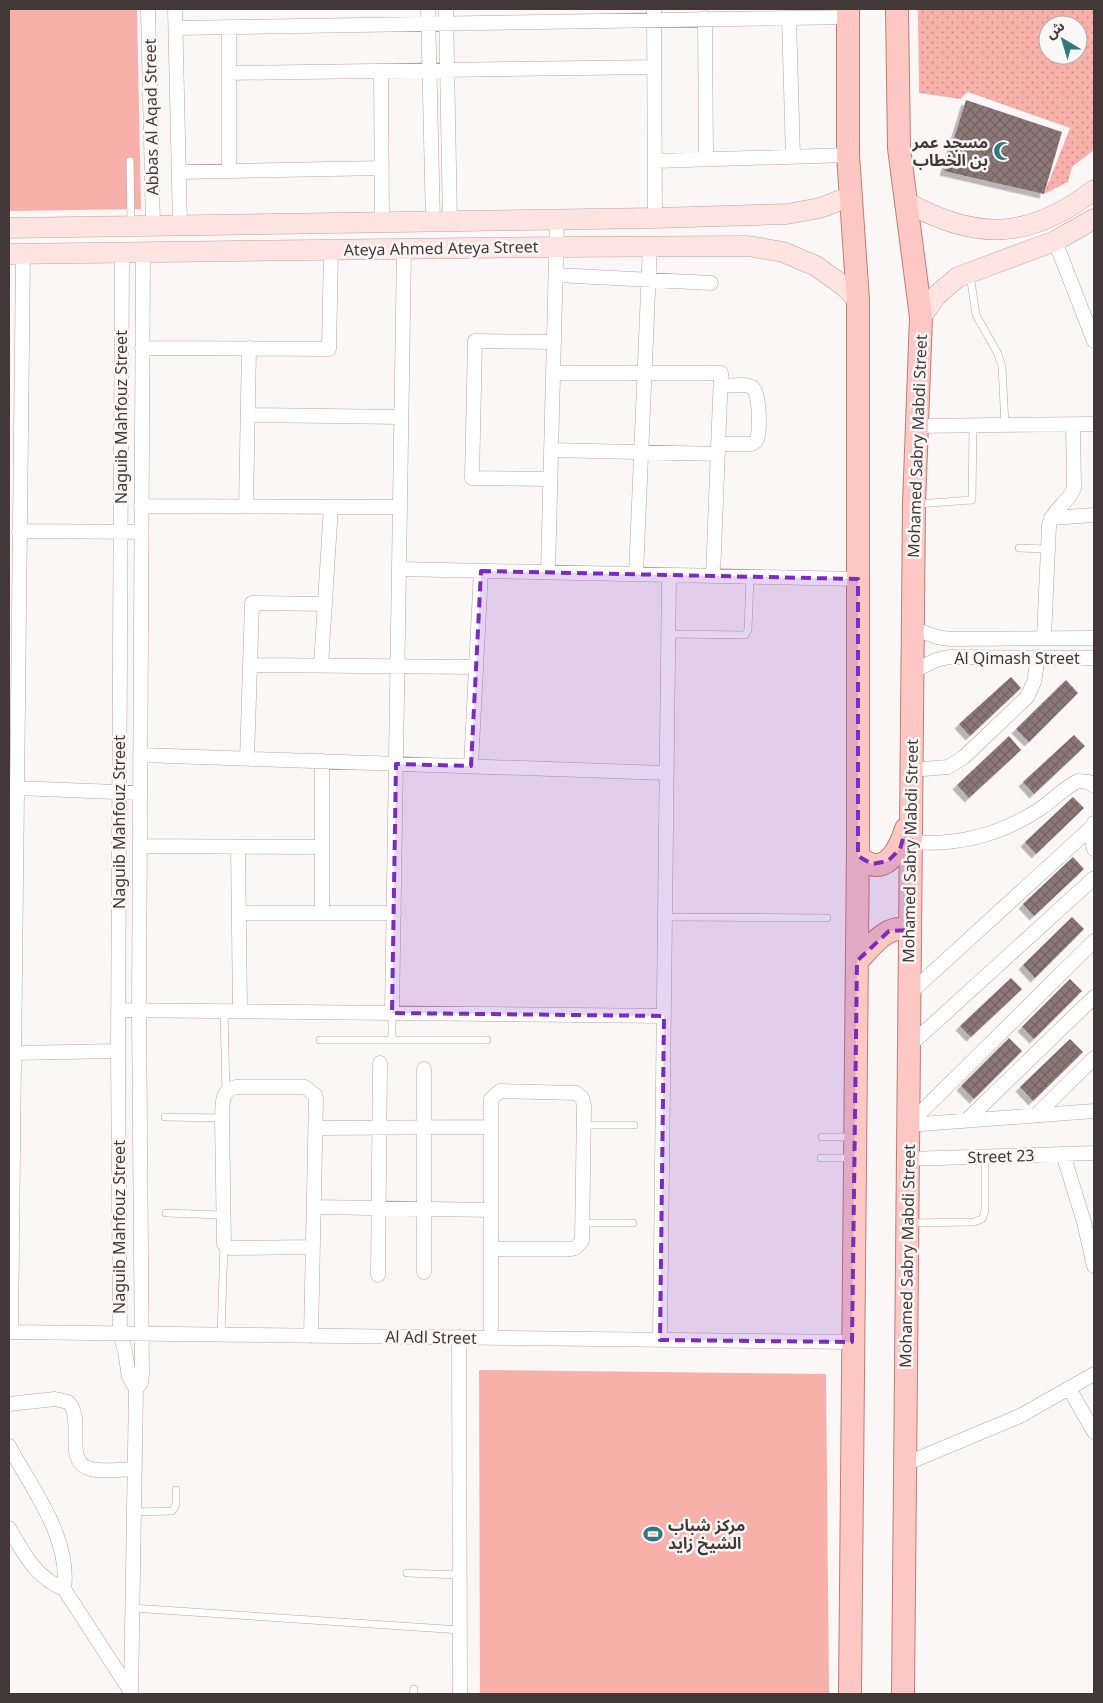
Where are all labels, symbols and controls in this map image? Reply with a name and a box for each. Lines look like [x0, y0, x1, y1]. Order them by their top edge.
text: ش [1039, 13, 1072, 47]
north arrow [1038, 15, 1088, 65]
street label: Abbas Al Aqad Street [134, 38, 170, 196]
place label: مسجد عمر بن الخطاب [912, 126, 988, 178]
mosque icon: مسجد عمر بن الخطاب [992, 140, 1014, 162]
street label: Ateya Ahmed Ateya Street [343, 230, 539, 268]
street label: Naguib Mahfouz Street [105, 330, 139, 504]
street label: Mohamed Sabry Mabdi Street [897, 333, 939, 558]
street label: Al Qimash Street [954, 642, 1080, 676]
street label: Naguib Mahfouz Street [103, 735, 137, 909]
street label: Mohamed Sabry Mabdi Street [892, 739, 930, 963]
street label: Street 23 [967, 1139, 1035, 1175]
street label: Naguib Mahfouz Street [103, 1140, 137, 1314]
street label: Mohamed Sabry Mabdi Street [889, 1144, 927, 1368]
street label: Al Adl Street [385, 1320, 477, 1356]
place label: مركز شباب الشيخ زايد [668, 1509, 745, 1561]
sports icon: مركز شباب الشيخ زايد [642, 1523, 664, 1545]

